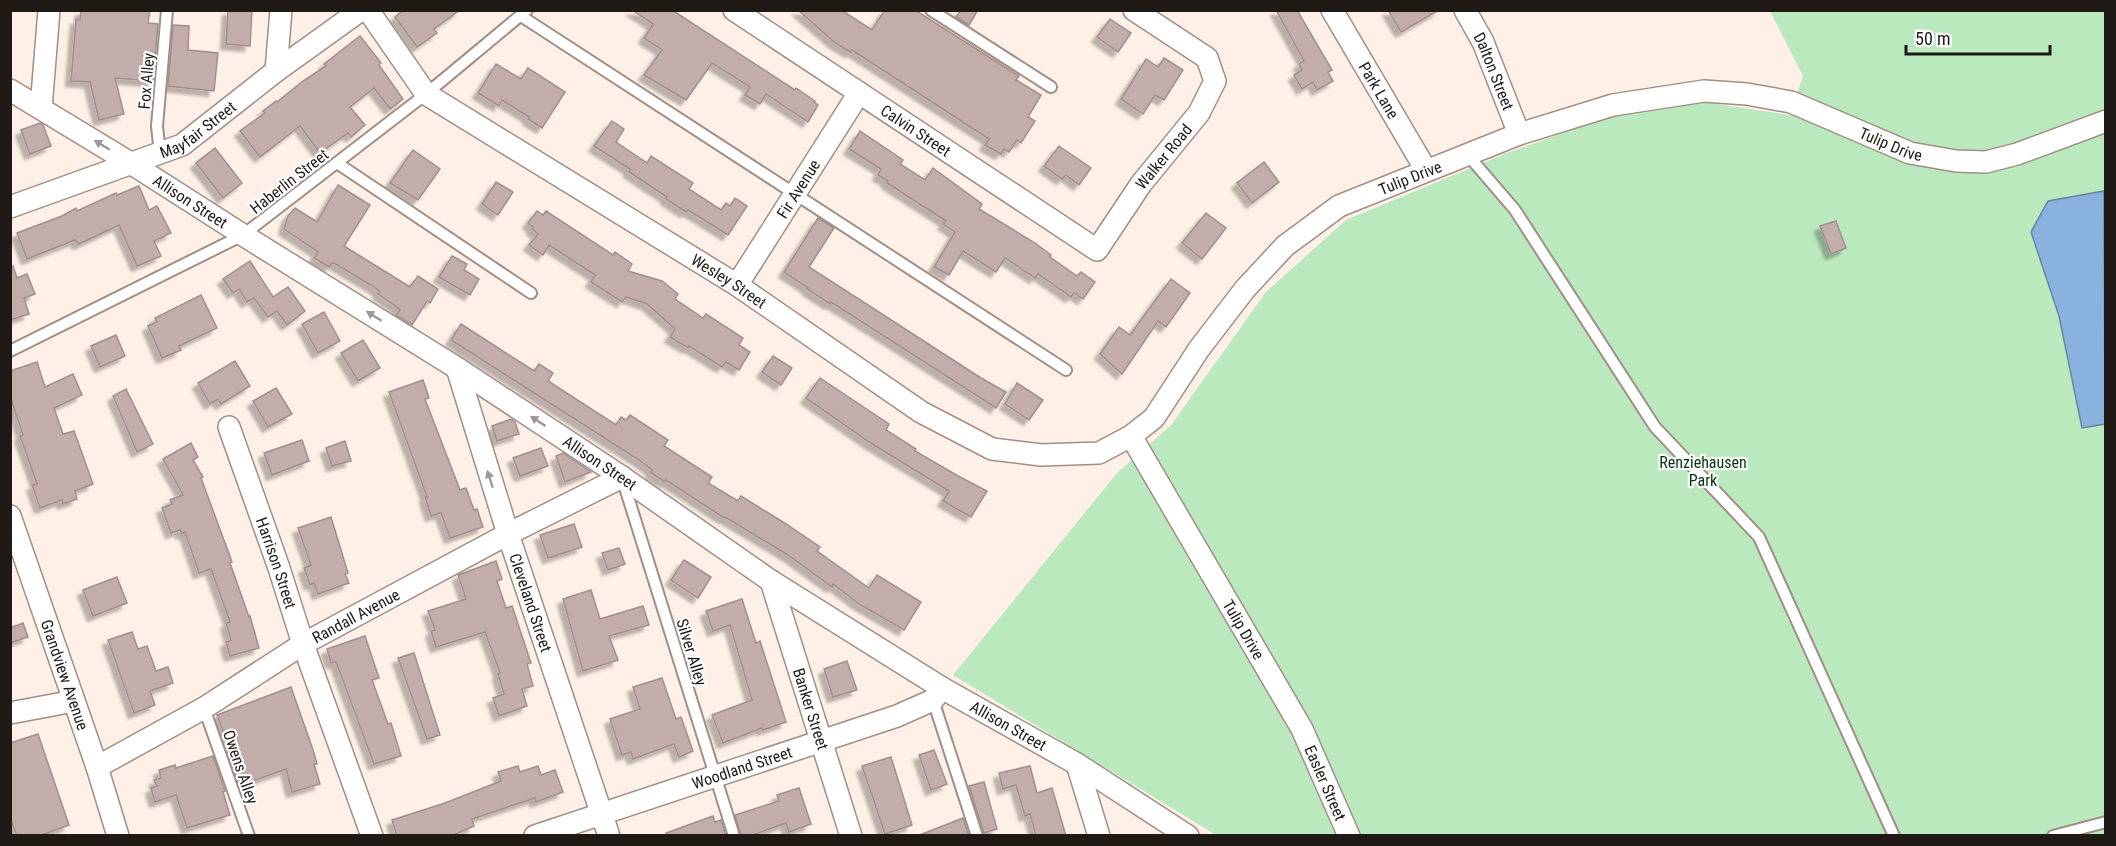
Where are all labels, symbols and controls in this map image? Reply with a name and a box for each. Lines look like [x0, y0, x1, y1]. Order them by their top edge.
scale bar [1906, 18, 2050, 56]
text: 50 m [1915, 28, 1950, 49]
street label: Dalton Street [1470, 29, 1518, 113]
street label: Fox Alley [135, 52, 158, 110]
street label: Park Lane [1355, 59, 1403, 122]
street label: Mayfair Street [157, 97, 240, 162]
street label: Calvin Street [877, 101, 954, 161]
street label: Walker Road [1132, 120, 1196, 193]
street label: Tulip Drive [1856, 123, 1923, 165]
one-way arrow [94, 140, 110, 151]
street label: Haberlin Street [246, 145, 332, 218]
street label: Fir Avenue [773, 156, 824, 222]
street label: Tulip Drive [1376, 157, 1445, 199]
street label: Allison Street [149, 171, 231, 233]
street label: Wesley Street [688, 250, 770, 313]
one-way arrow [366, 311, 382, 322]
one-way arrow [530, 416, 546, 427]
street label: Allison Street [559, 432, 641, 495]
park label: Renziehausen Park [1659, 453, 1747, 490]
one-way arrow [485, 470, 494, 488]
street label: Harrison Street [252, 515, 300, 611]
street label: Cleveland Street [505, 551, 556, 655]
street label: Randall Avenue [309, 585, 403, 647]
street label: Tulip Drive [1219, 596, 1268, 663]
street label: Silver Alley [672, 616, 711, 688]
street label: Grandview Avenue [37, 617, 92, 733]
street label: Banker Street [789, 666, 832, 753]
street label: Allison Street [967, 697, 1050, 755]
street label: Owens Alley [219, 728, 262, 807]
street label: Woodland Street [690, 742, 795, 793]
street label: Easler Street [1300, 742, 1350, 824]

